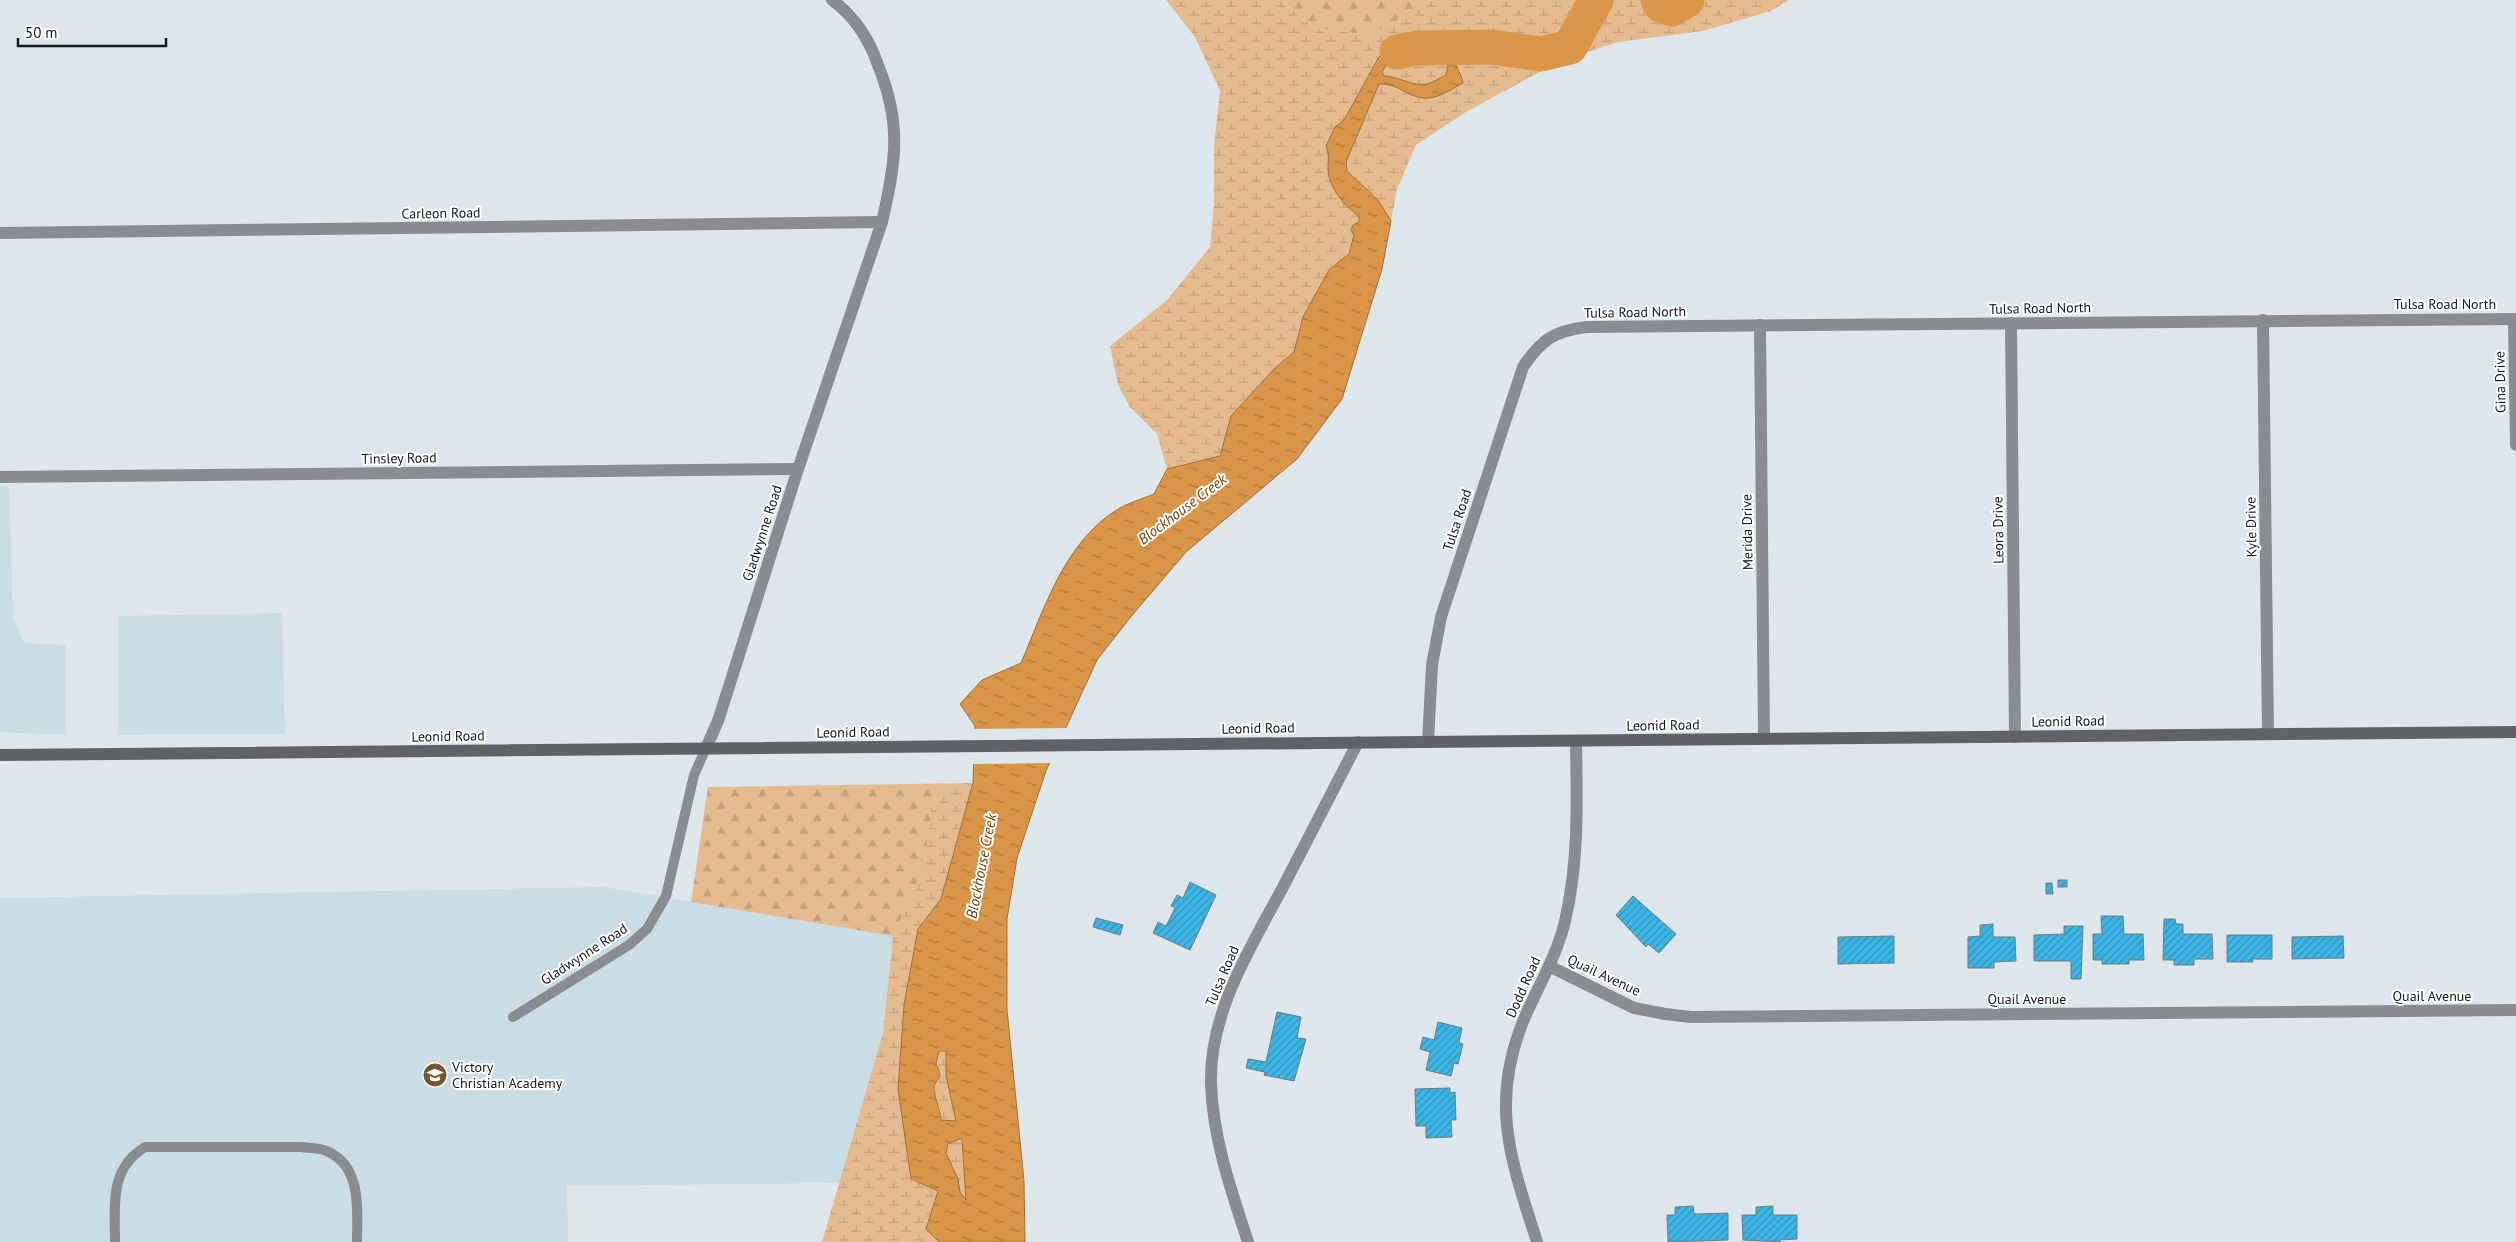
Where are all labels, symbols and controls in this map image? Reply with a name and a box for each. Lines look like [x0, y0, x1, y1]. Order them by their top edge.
scale bar [18, 15, 165, 47]
text: 50 m [25, 23, 58, 42]
street label: Carleon Road [401, 203, 481, 223]
street label: Tulsa Road North [2394, 295, 2496, 313]
street label: Tulsa Road North [1989, 298, 2091, 318]
street label: Tulsa Road North [1584, 302, 1686, 322]
street label: Gina Drive [2490, 351, 2510, 413]
street label: Tinsley Road [361, 448, 437, 468]
water label: Blockhouse Creek [1134, 469, 1231, 549]
street label: Gladwynne Road [738, 483, 786, 583]
street label: Tulsa Road [1439, 487, 1475, 553]
street label: Merida Drive [1737, 494, 1757, 570]
street label: Leora Drive [1988, 496, 2008, 564]
street label: Kyle Drive [2241, 497, 2261, 557]
street label: Leonid Road [2031, 711, 2105, 731]
street label: Leonid Road [1626, 715, 1700, 735]
street label: Leonid Road [1221, 718, 1295, 738]
street label: Leonid Road [816, 722, 890, 742]
street label: Leonid Road [411, 726, 485, 746]
water label: Blockhouse Creek [962, 811, 1001, 920]
street label: Gladwynne Road [537, 919, 631, 989]
street label: Tulsa Road [1201, 943, 1243, 1009]
street label: Quail Avenue [1564, 950, 1644, 1000]
street label: Dodd Road [1502, 954, 1544, 1020]
street label: Quail Avenue [2393, 987, 2471, 1005]
street label: Quail Avenue [1988, 990, 2066, 1008]
place label: Victory Christian Academy [451, 1058, 563, 1092]
school or university icon: Victory Christian Academy [422, 1062, 448, 1088]

